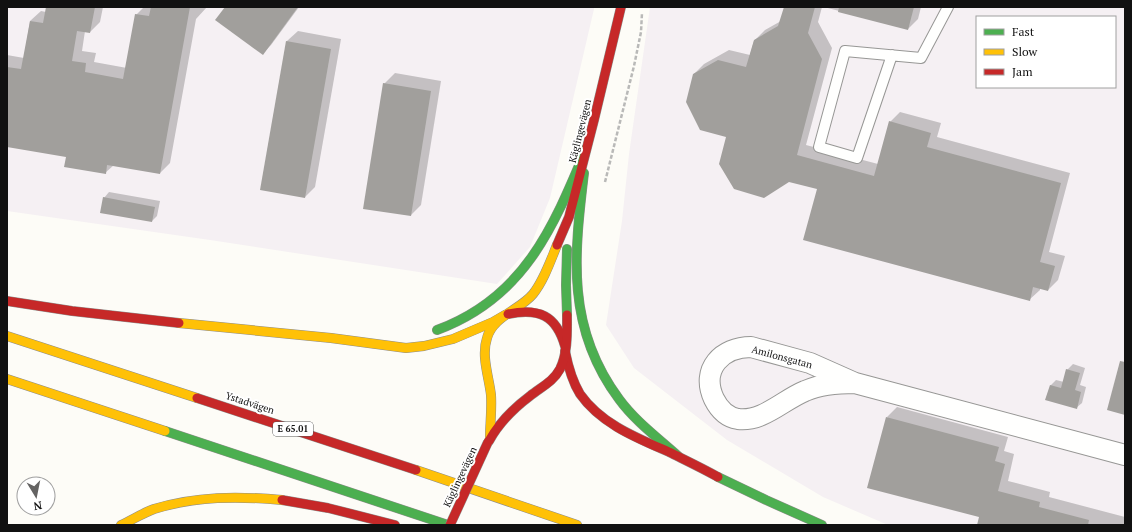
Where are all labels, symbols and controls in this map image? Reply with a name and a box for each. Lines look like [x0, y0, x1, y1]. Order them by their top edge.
legend [976, 16, 1116, 88]
text: Fast [1012, 24, 1035, 39]
text: Slow [1012, 44, 1038, 59]
text: Jam [1012, 64, 1033, 79]
street label: Käglingevägen [566, 98, 594, 164]
street label: Amilonsgatan [750, 343, 814, 371]
street label: Ystadvägen [224, 389, 276, 417]
road number: E 65.01 [273, 422, 313, 436]
street label: Käglingevägen [440, 445, 480, 509]
north arrow [16, 476, 56, 516]
text: N [32, 498, 43, 514]

